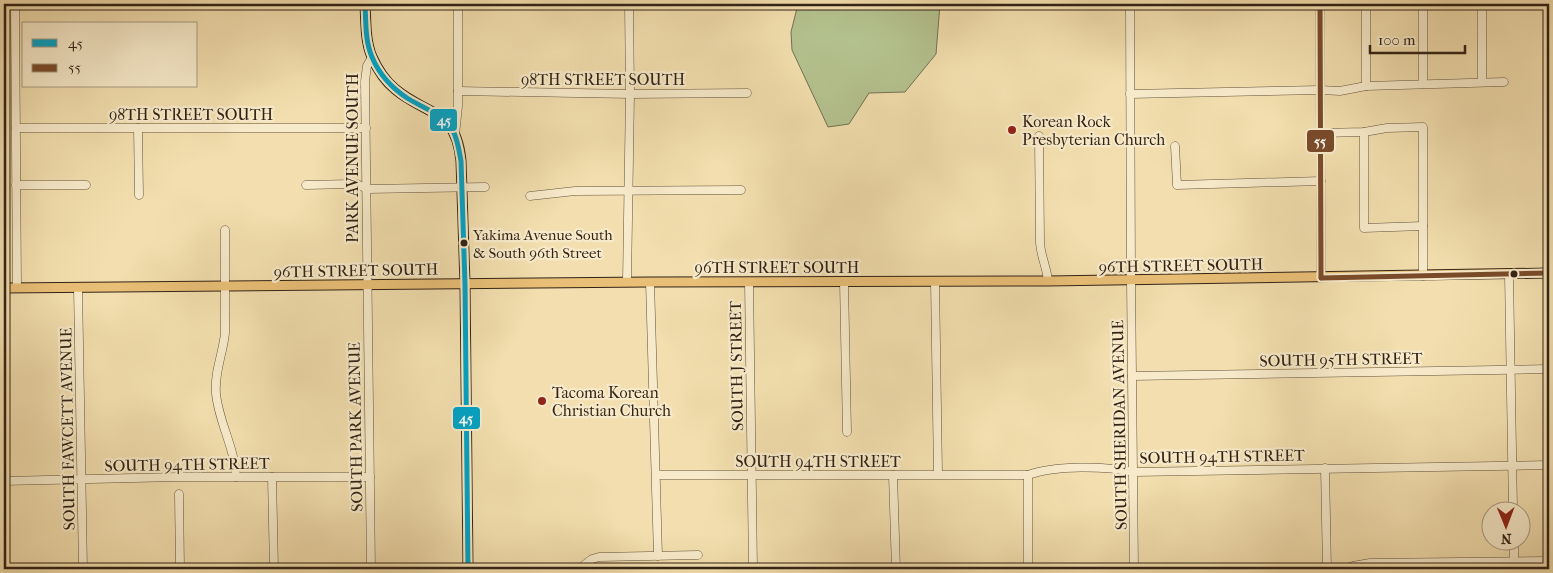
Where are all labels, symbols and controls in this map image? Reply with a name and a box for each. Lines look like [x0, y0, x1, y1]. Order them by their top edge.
legend [22, 22, 198, 88]
scale bar [1370, 22, 1466, 54]
text: 100 m [1378, 31, 1416, 49]
text: 45 [68, 34, 83, 52]
text: 55 [68, 58, 81, 76]
street label: 98TH STREET SOUTH [521, 70, 685, 89]
street label: PARK AVENUE SOUTH [343, 73, 362, 243]
street label: 98TH STREET SOUTH [109, 105, 273, 124]
line badge: 45 [429, 108, 458, 132]
text: 45 [436, 112, 451, 129]
place label: Korean Rock Presbyterian Church [1022, 112, 1165, 149]
marker: Korean Rock Presbyterian Church [1006, 124, 1018, 136]
line badge: 55 [1306, 129, 1335, 153]
text: 55 [1314, 133, 1326, 150]
place label: Yakima Avenue South & South 96th Street [472, 226, 613, 262]
marker: Yakima Avenue South & South 96th Street [459, 238, 469, 248]
street label: 96TH STREET SOUTH [1098, 255, 1264, 276]
street label: 96TH STREET SOUTH [695, 258, 860, 277]
street label: 96TH STREET SOUTH [273, 260, 439, 281]
unlabelled marker [1509, 269, 1519, 279]
street label: SOUTH J STREET [726, 300, 747, 431]
street label: SOUTH SHERIDAN AVENUE [1108, 320, 1131, 530]
street label: SOUTH FAWCETT AVENUE [56, 327, 79, 531]
street label: SOUTH PARK AVENUE [345, 342, 366, 512]
street label: SOUTH 95TH STREET [1259, 349, 1423, 370]
place label: Tacoma Korean Christian Church [552, 383, 671, 420]
marker: Tacoma Korean Christian Church [536, 395, 548, 407]
line badge: 45 [452, 406, 481, 430]
text: 45 [458, 410, 473, 427]
street label: SOUTH 94TH STREET [1139, 446, 1305, 467]
street label: SOUTH 94TH STREET [735, 452, 901, 471]
street label: SOUTH 94TH STREET [104, 454, 270, 475]
north arrow [1480, 500, 1530, 550]
text: N [1500, 530, 1512, 547]

